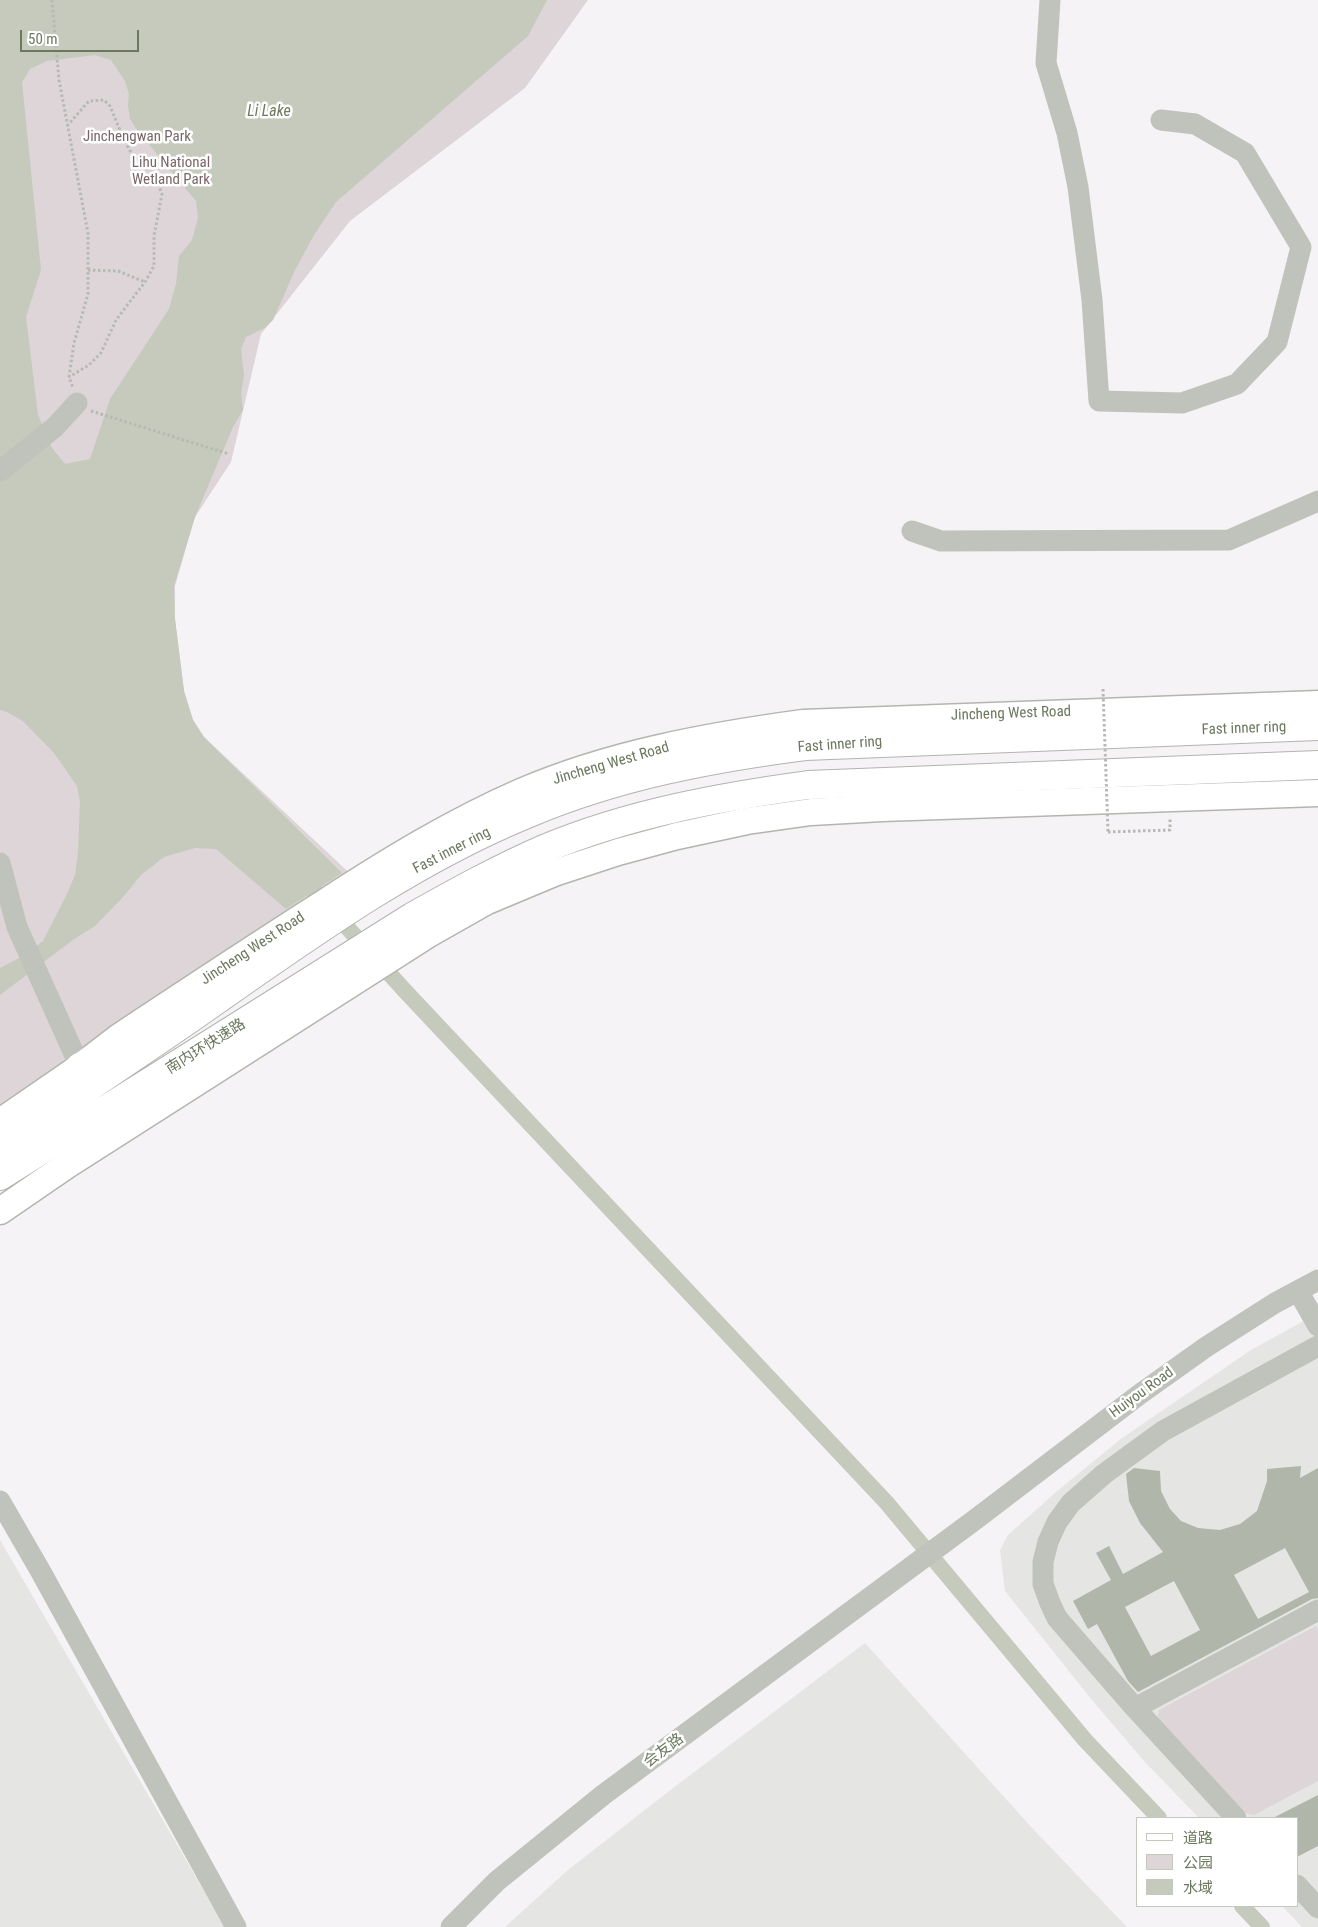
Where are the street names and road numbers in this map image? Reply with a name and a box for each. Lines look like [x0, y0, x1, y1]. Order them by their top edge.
street label: Jincheng West Road [951, 703, 1071, 725]
street label: Fast inner ring [1201, 719, 1287, 739]
street label: Fast inner ring [797, 733, 883, 757]
street label: Jincheng West Road [551, 739, 671, 789]
street label: Fast inner ring [410, 824, 494, 878]
street label: Jincheng West Road [198, 909, 308, 989]
street label: 南内环快速路 [163, 1016, 249, 1078]
street label: Huiyou Road [1107, 1364, 1177, 1422]
street label: 会友路 [641, 1730, 687, 1772]

